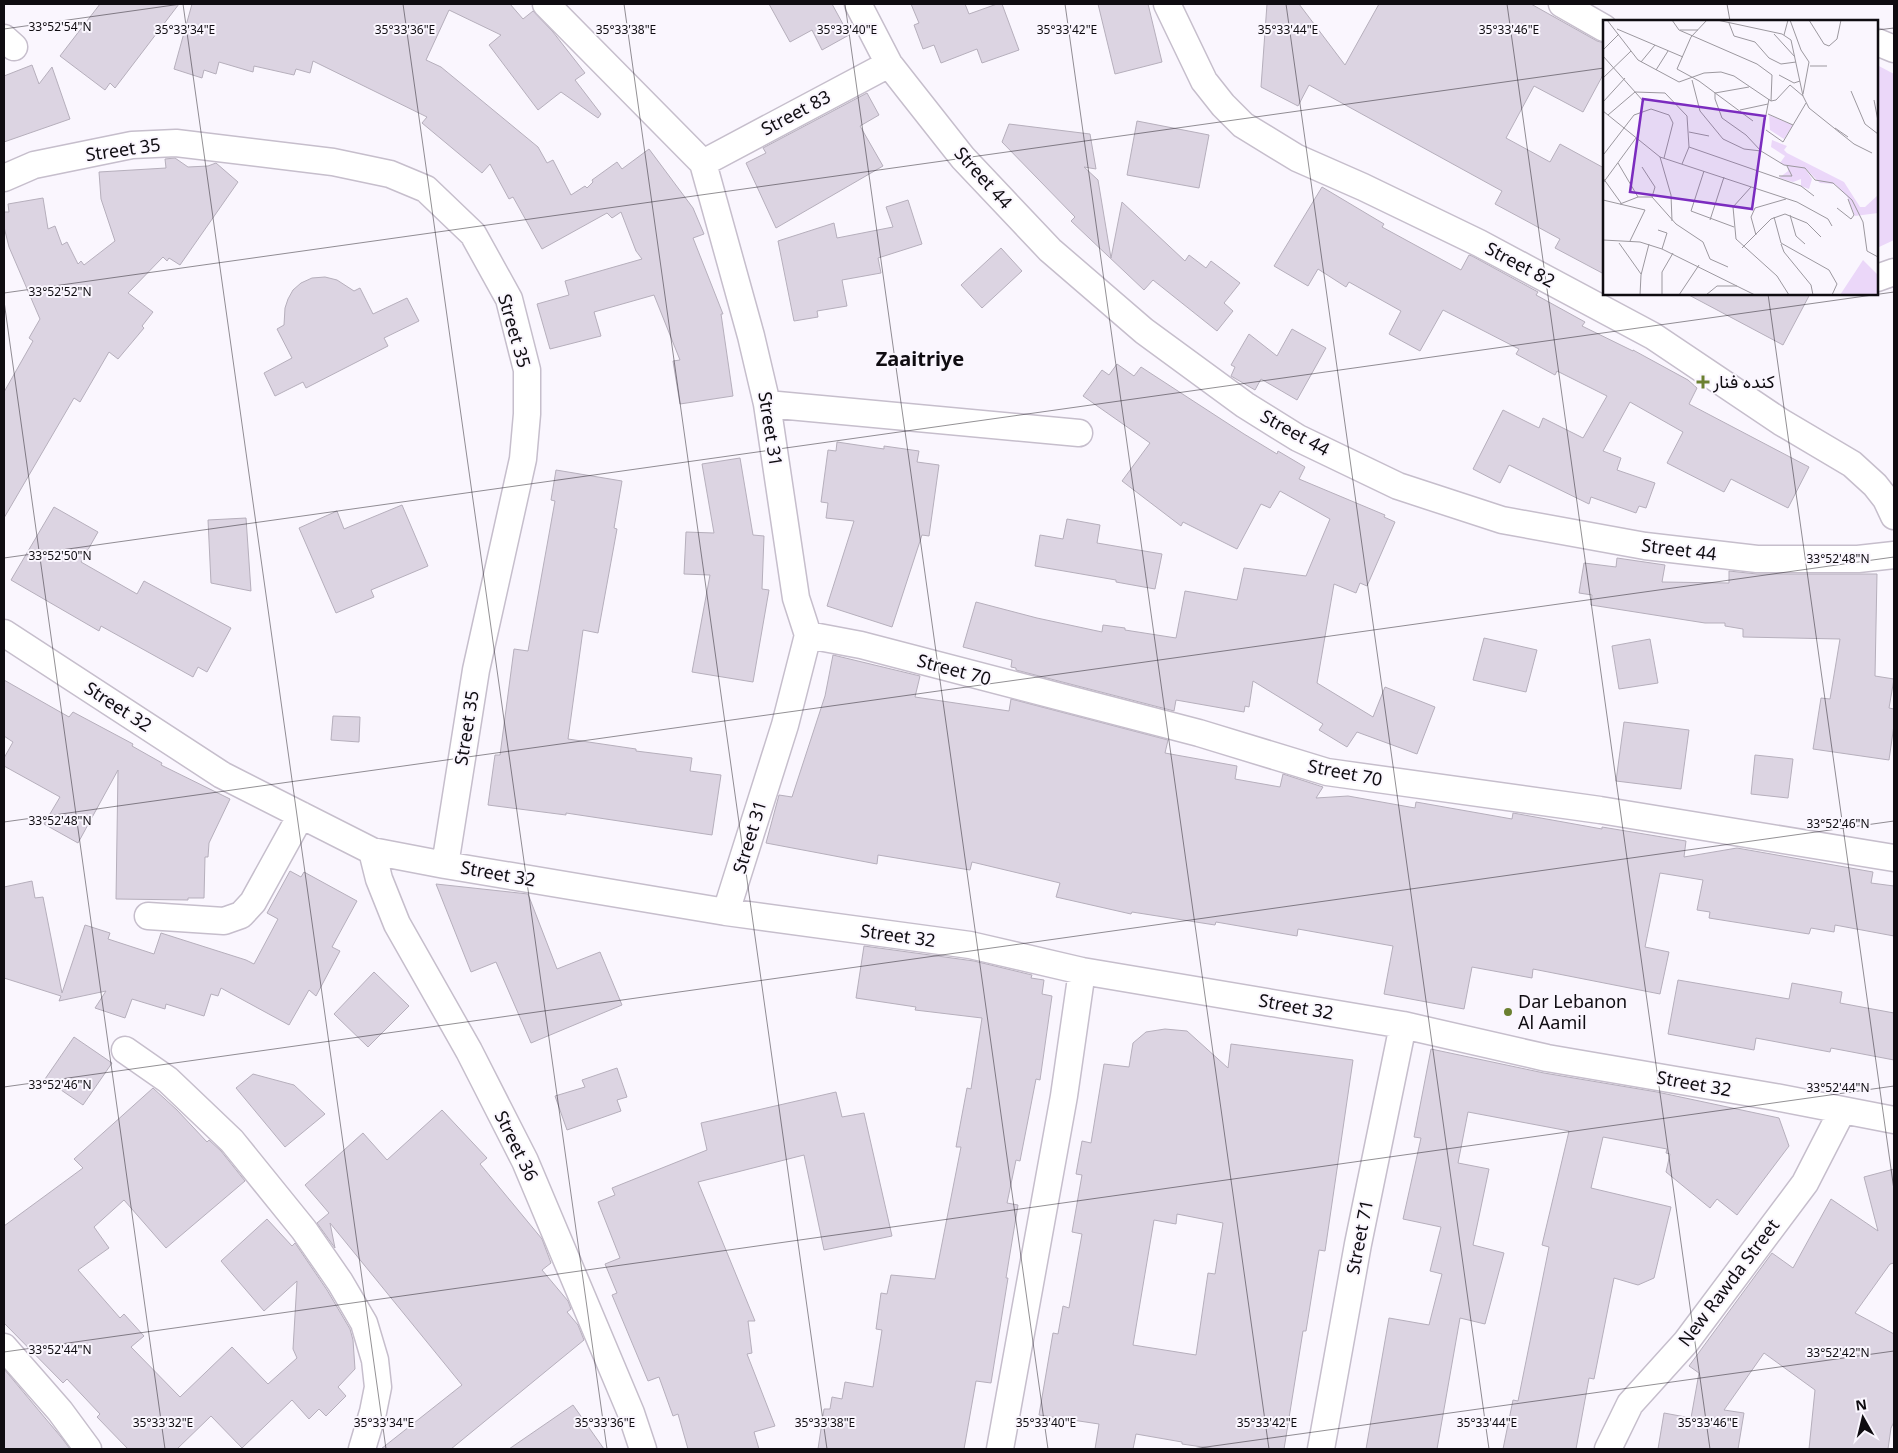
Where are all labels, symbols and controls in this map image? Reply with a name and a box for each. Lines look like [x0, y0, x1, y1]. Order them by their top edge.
text: 33°52'54"N [28, 18, 92, 35]
inset map [1603, 20, 1878, 295]
text: 35°33'34"E [155, 21, 215, 38]
text: 35°33'36"E [375, 21, 435, 38]
text: 35°33'38"E [596, 21, 656, 38]
text: 35°33'40"E [817, 21, 877, 38]
text: 35°33'42"E [1037, 21, 1097, 38]
text: 35°33'44"E [1258, 21, 1318, 38]
text: 35°33'46"E [1479, 21, 1539, 38]
street label: Street 83 [757, 84, 835, 140]
street label: Street 35 [84, 132, 162, 166]
street label: Street 44 [950, 141, 1018, 213]
street label: Street 82 [1481, 236, 1559, 292]
text: 33°52'52"N [28, 283, 92, 300]
street label: Street 35 [493, 291, 537, 370]
district label: Zaaitriye [876, 345, 964, 372]
place label: كنده فنار [1712, 369, 1775, 393]
marker: كنده فنار [1697, 376, 1709, 388]
street label: Street 31 [753, 390, 789, 468]
street label: Street 44 [1257, 403, 1334, 461]
street label: Street 44 [1640, 532, 1718, 566]
text: 33°52'50"N [28, 547, 92, 564]
text: 33°52'48"N [1806, 550, 1870, 567]
street label: Street 70 [915, 648, 994, 690]
street label: Street 32 [80, 676, 157, 737]
street label: Street 35 [448, 689, 484, 767]
street label: Street 70 [1306, 753, 1385, 791]
street label: Street 31 [727, 797, 772, 876]
text: 33°52'48"N [28, 812, 92, 829]
text: 33°52'46"N [1806, 815, 1870, 832]
street label: Street 32 [459, 855, 537, 891]
street label: Street 32 [859, 918, 937, 952]
street label: Street 32 [1257, 988, 1335, 1024]
place label: Dar Lebanon Al Aamil [1518, 989, 1627, 1034]
marker: Dar Lebanon Al Aamil [1502, 1006, 1514, 1018]
street label: Street 32 [1655, 1065, 1733, 1101]
text: 33°52'46"N [28, 1076, 92, 1093]
text: 33°52'44"N [1806, 1079, 1870, 1096]
street label: Street 36 [490, 1106, 544, 1185]
street label: Street 71 [1340, 1197, 1378, 1276]
street label: New Rawda Street [1672, 1213, 1784, 1351]
text: 33°52'44"N [28, 1341, 92, 1358]
text: 33°52'42"N [1806, 1344, 1870, 1361]
north arrow [1838, 1393, 1888, 1443]
text: N [1854, 1394, 1868, 1415]
text: 35°33'32"E [133, 1414, 193, 1431]
text: 35°33'34"E [354, 1414, 414, 1431]
text: 35°33'36"E [575, 1414, 635, 1431]
text: 35°33'38"E [795, 1414, 855, 1431]
text: 35°33'40"E [1016, 1414, 1076, 1431]
text: 35°33'42"E [1237, 1414, 1297, 1431]
text: 35°33'44"E [1457, 1414, 1517, 1431]
text: 35°33'46"E [1678, 1414, 1738, 1431]

